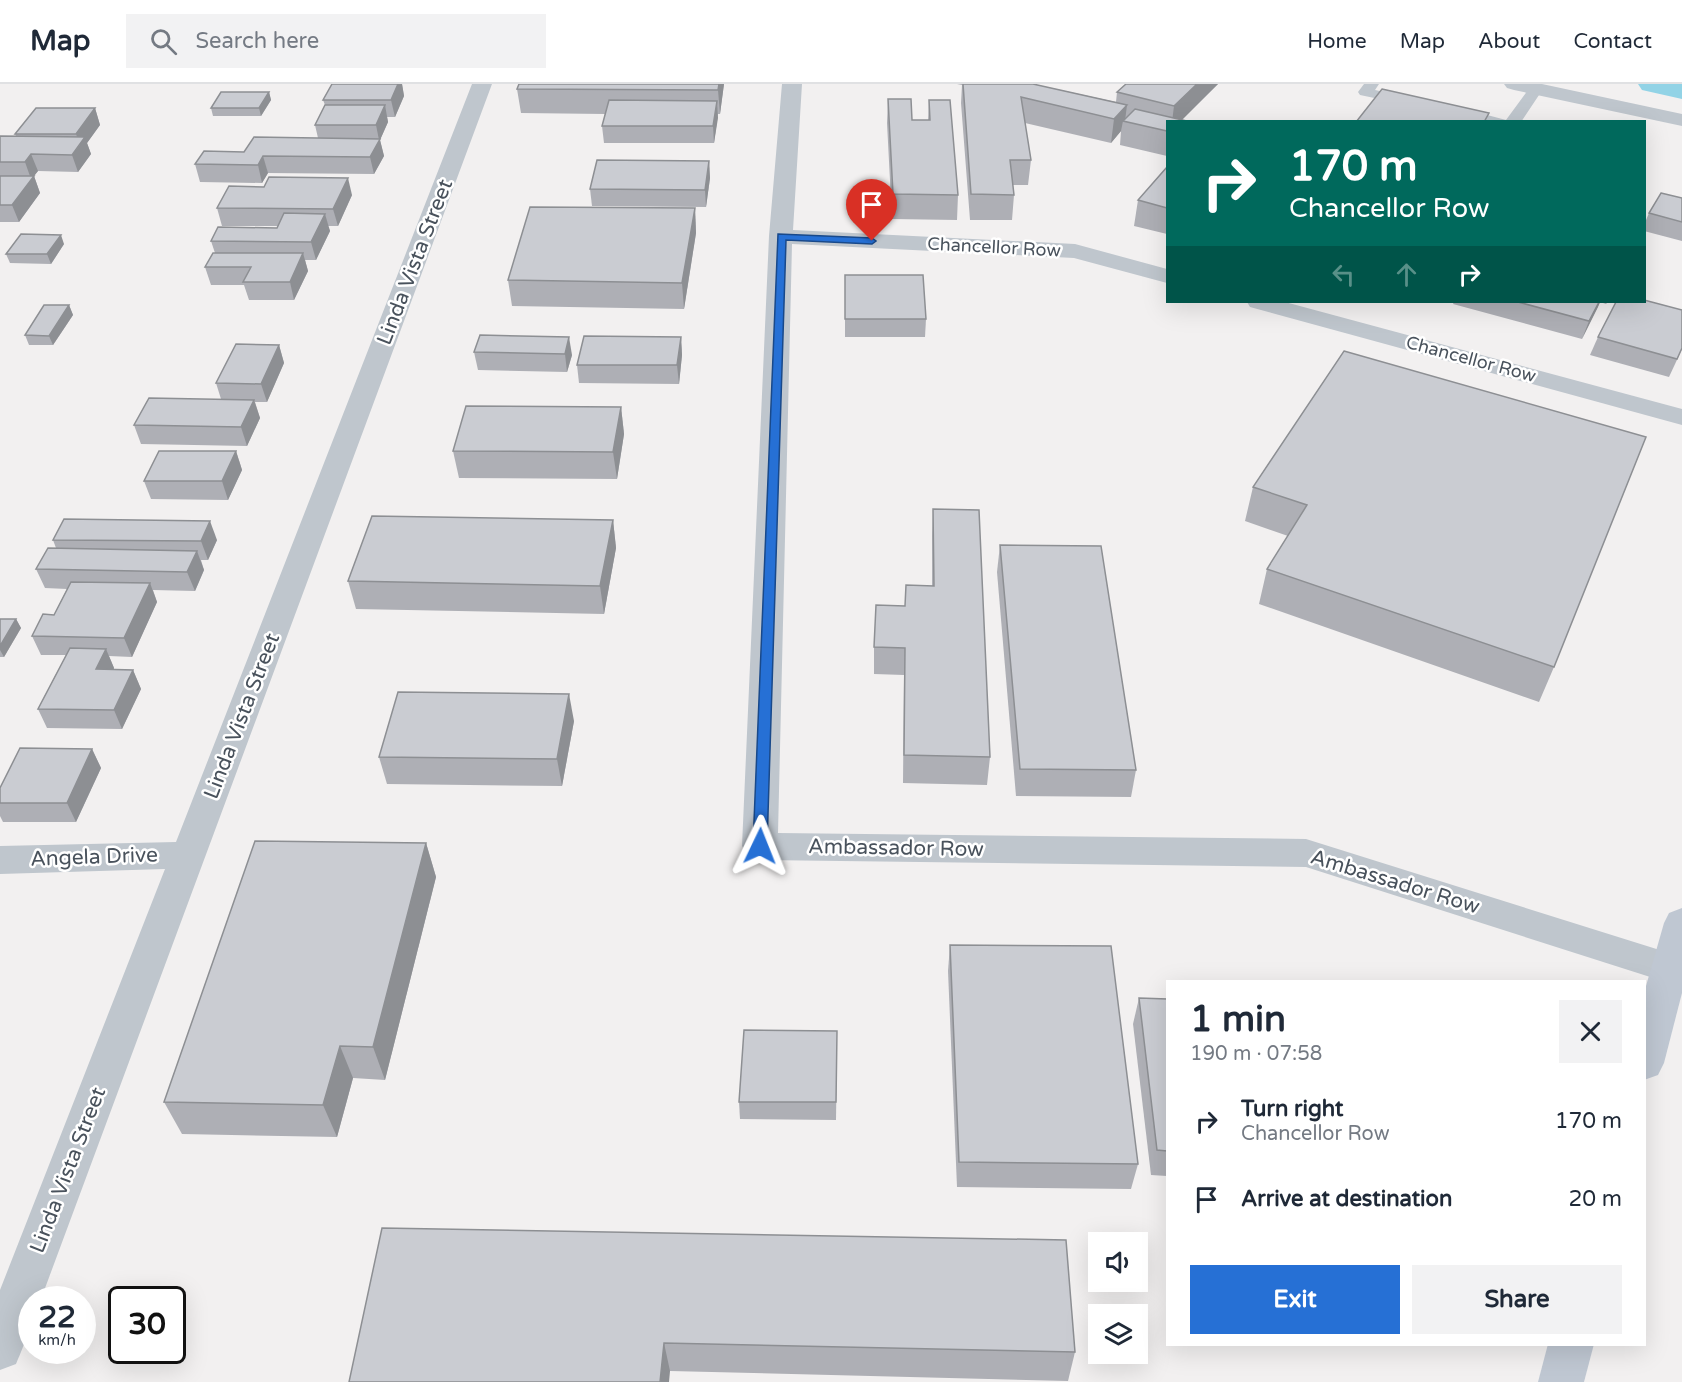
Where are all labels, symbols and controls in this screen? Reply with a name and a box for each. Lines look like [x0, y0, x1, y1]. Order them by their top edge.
search box [126, 14, 546, 68]
text: Map [30, 24, 90, 58]
icon: search [147, 25, 180, 58]
text: Search here [195, 28, 319, 54]
text: Home [1307, 29, 1367, 54]
text: Map [1400, 29, 1445, 54]
text: About [1478, 29, 1540, 54]
text: Contact [1573, 29, 1652, 54]
text: 170 m [1289, 141, 1418, 192]
icon: right [1190, 144, 1268, 222]
street label: Linda Vista Street [372, 176, 458, 348]
pin [846, 179, 897, 241]
icon: arrive [855, 188, 888, 221]
text: Chancellor Row [1289, 192, 1489, 225]
street label: Chancellor Row [927, 233, 1061, 261]
icon: left [1327, 258, 1360, 291]
icon: ahead [1390, 258, 1423, 291]
icon: right [1453, 258, 1486, 291]
street label: Chancellor Row [1404, 331, 1538, 387]
street label: Linda Vista Street [199, 630, 285, 802]
position arrow [728, 814, 792, 878]
street label: Ambassador Row [808, 834, 984, 862]
street label: Angela Drive [30, 842, 158, 872]
street label: Ambassador Row [1307, 844, 1483, 920]
text: 1 min [1190, 998, 1286, 1041]
button: close [1559, 1000, 1622, 1063]
text: 190 m · 07:58 [1190, 1042, 1322, 1066]
street label: Linda Vista Street [25, 1084, 111, 1256]
text: Turn right [1241, 1096, 1343, 1122]
icon: right [1190, 1105, 1223, 1138]
text: 170 m [1555, 1108, 1622, 1134]
text: Chancellor Row [1241, 1122, 1389, 1146]
icon: arrive [1190, 1183, 1223, 1216]
text: Arrive at destination [1241, 1186, 1452, 1212]
text: 20 m [1568, 1186, 1622, 1212]
map controls [1088, 1232, 1148, 1364]
button: sound [1088, 1232, 1148, 1292]
button: Exit [1190, 1265, 1400, 1334]
button: Share [1412, 1265, 1622, 1334]
speed limit sign: 30 [108, 1286, 186, 1364]
text: 22 [38, 1299, 76, 1336]
button: layers [1088, 1304, 1148, 1364]
text: km/h [38, 1331, 76, 1349]

